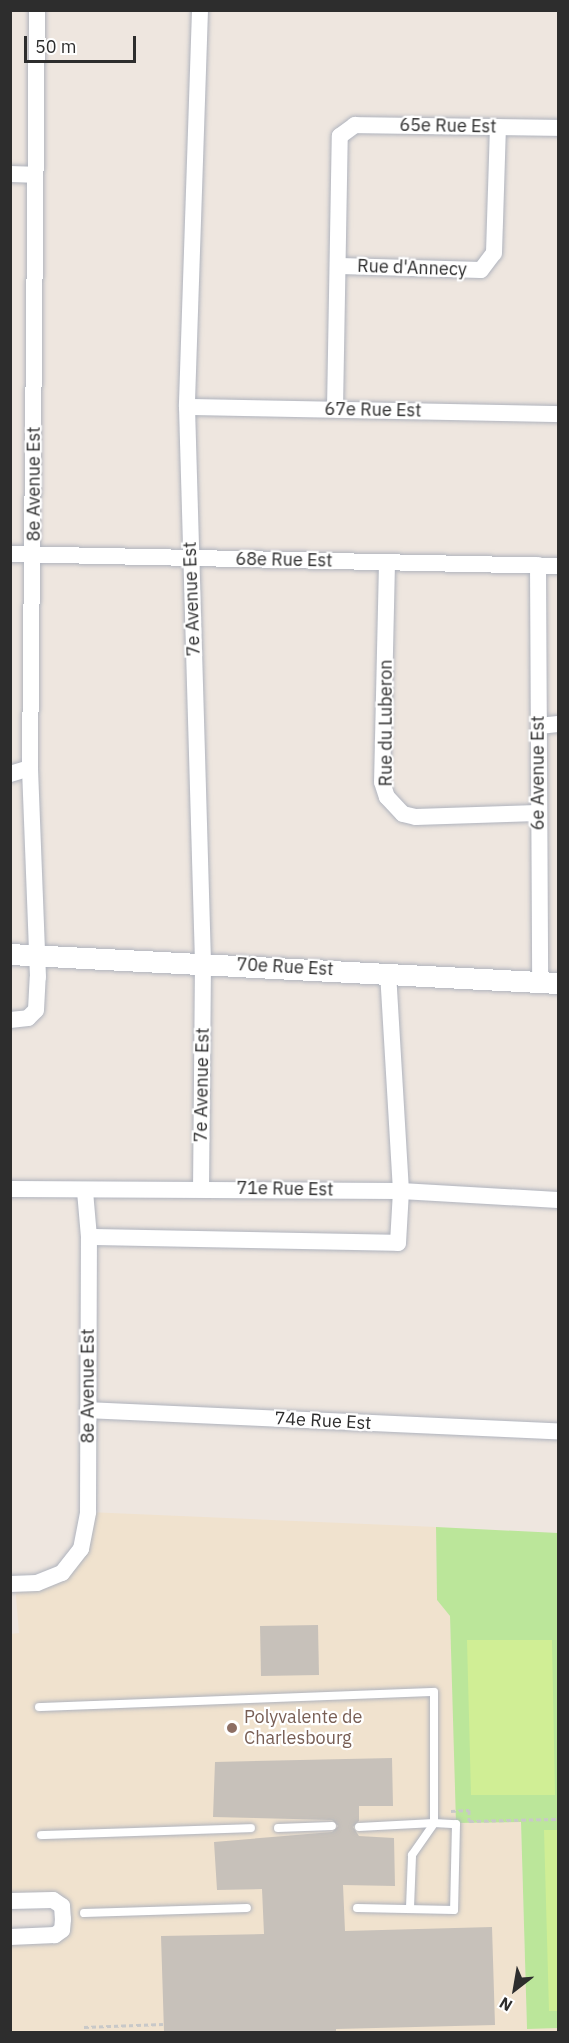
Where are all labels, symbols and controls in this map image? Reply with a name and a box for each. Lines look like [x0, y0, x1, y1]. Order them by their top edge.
scale bar [27, 24, 140, 62]
text: 50 m [35, 35, 77, 58]
street label: 65e Rue Est [399, 114, 497, 138]
street label: Rue d'Annecy [357, 255, 467, 281]
street label: 67e Rue Est [324, 398, 422, 422]
street label: 8e Avenue Est [23, 427, 45, 541]
street label: 7e Avenue Est [179, 541, 205, 657]
street label: 68e Rue Est [235, 548, 333, 572]
street label: Rue du Luberon [375, 660, 397, 786]
street label: 6e Avenue Est [527, 716, 549, 830]
street label: 70e Rue Est [236, 954, 334, 980]
street label: 7e Avenue Est [190, 1027, 214, 1143]
street label: 71e Rue Est [236, 1177, 334, 1201]
street label: 8e Avenue Est [77, 1329, 99, 1443]
street label: 74e Rue Est [274, 1408, 372, 1434]
place label: Polyvalente de Charlesbourg [244, 1707, 362, 1750]
marker: Polyvalente de Charlesbourg [225, 1721, 239, 1735]
north arrow [485, 1959, 545, 2019]
text: N [496, 1993, 516, 2016]

